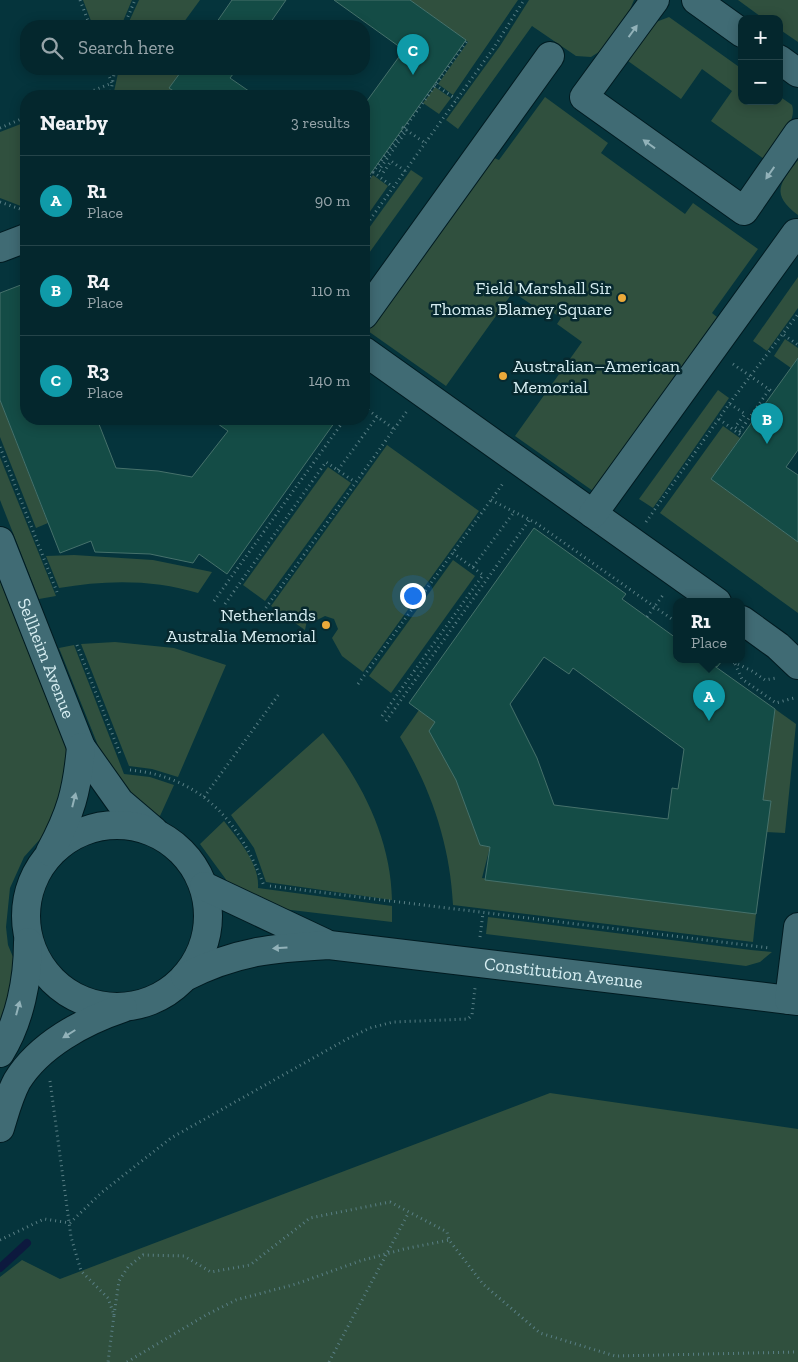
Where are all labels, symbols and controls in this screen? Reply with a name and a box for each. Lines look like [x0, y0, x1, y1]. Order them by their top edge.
map controls [738, 15, 783, 105]
button: + [738, 15, 783, 60]
search box [20, 20, 370, 75]
one-way arrow [628, 24, 638, 38]
icon: search [38, 34, 66, 62]
pin: C [397, 34, 429, 75]
text: Search here [78, 36, 174, 59]
button: − [738, 60, 783, 105]
text: Nearby [40, 110, 108, 135]
text: 3 results [291, 113, 350, 132]
one-way arrow [642, 139, 656, 149]
one-way arrow [765, 167, 775, 180]
text: R1 [87, 180, 107, 203]
text: A [51, 191, 62, 210]
text: 90 m [315, 191, 350, 210]
text: Place [87, 203, 123, 222]
text: R4 [87, 270, 110, 293]
place label: Field Marshall Sir Thomas Blamey Square [431, 277, 612, 320]
text: B [51, 281, 61, 300]
text: 110 m [311, 281, 350, 300]
marker: Field Marshall Sir Thomas Blamey Square [616, 292, 628, 304]
text: Place [87, 293, 123, 312]
place label: Australian–American Memorial [513, 355, 681, 398]
text: R3 [87, 360, 109, 383]
marker: Australian–American Memorial [497, 370, 509, 382]
text: C [51, 371, 61, 390]
text: 140 m [309, 371, 350, 390]
text: Place [87, 383, 123, 402]
pin: B [751, 403, 783, 444]
your location [400, 583, 426, 609]
street label: Sellheim Avenue [13, 595, 80, 722]
popup [673, 598, 745, 663]
place label: Netherlands Australia Memorial [166, 604, 316, 647]
text: R1 [691, 610, 711, 633]
marker: Netherlands Australia Memorial [320, 619, 332, 631]
text: Place [691, 633, 727, 652]
pin: A [693, 680, 725, 721]
one-way arrow [70, 793, 78, 808]
one-way arrow [272, 944, 288, 952]
street label: Constitution Avenue [483, 953, 644, 993]
one-way arrow [14, 1000, 22, 1015]
one-way arrow [63, 1029, 76, 1038]

